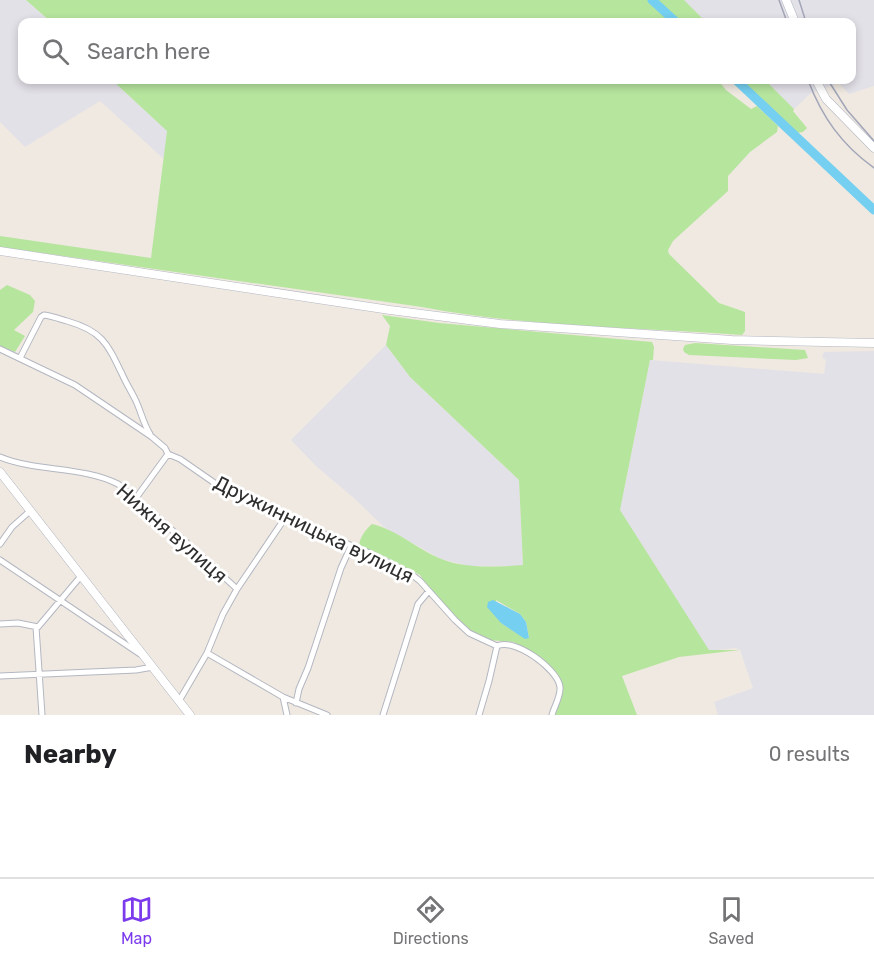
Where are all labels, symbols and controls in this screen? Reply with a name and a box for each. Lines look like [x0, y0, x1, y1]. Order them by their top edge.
search box [18, 18, 856, 84]
icon: search [39, 35, 72, 68]
text: Search here [87, 38, 210, 65]
street label: Дружинницька вулиця [210, 470, 418, 588]
street label: Нижня вулиця [112, 478, 232, 588]
text: Nearby [24, 739, 117, 770]
text: 0 results [769, 742, 850, 766]
tab: Map [120, 893, 153, 948]
tab: Directions [393, 893, 469, 948]
tab: Saved [708, 893, 754, 948]

